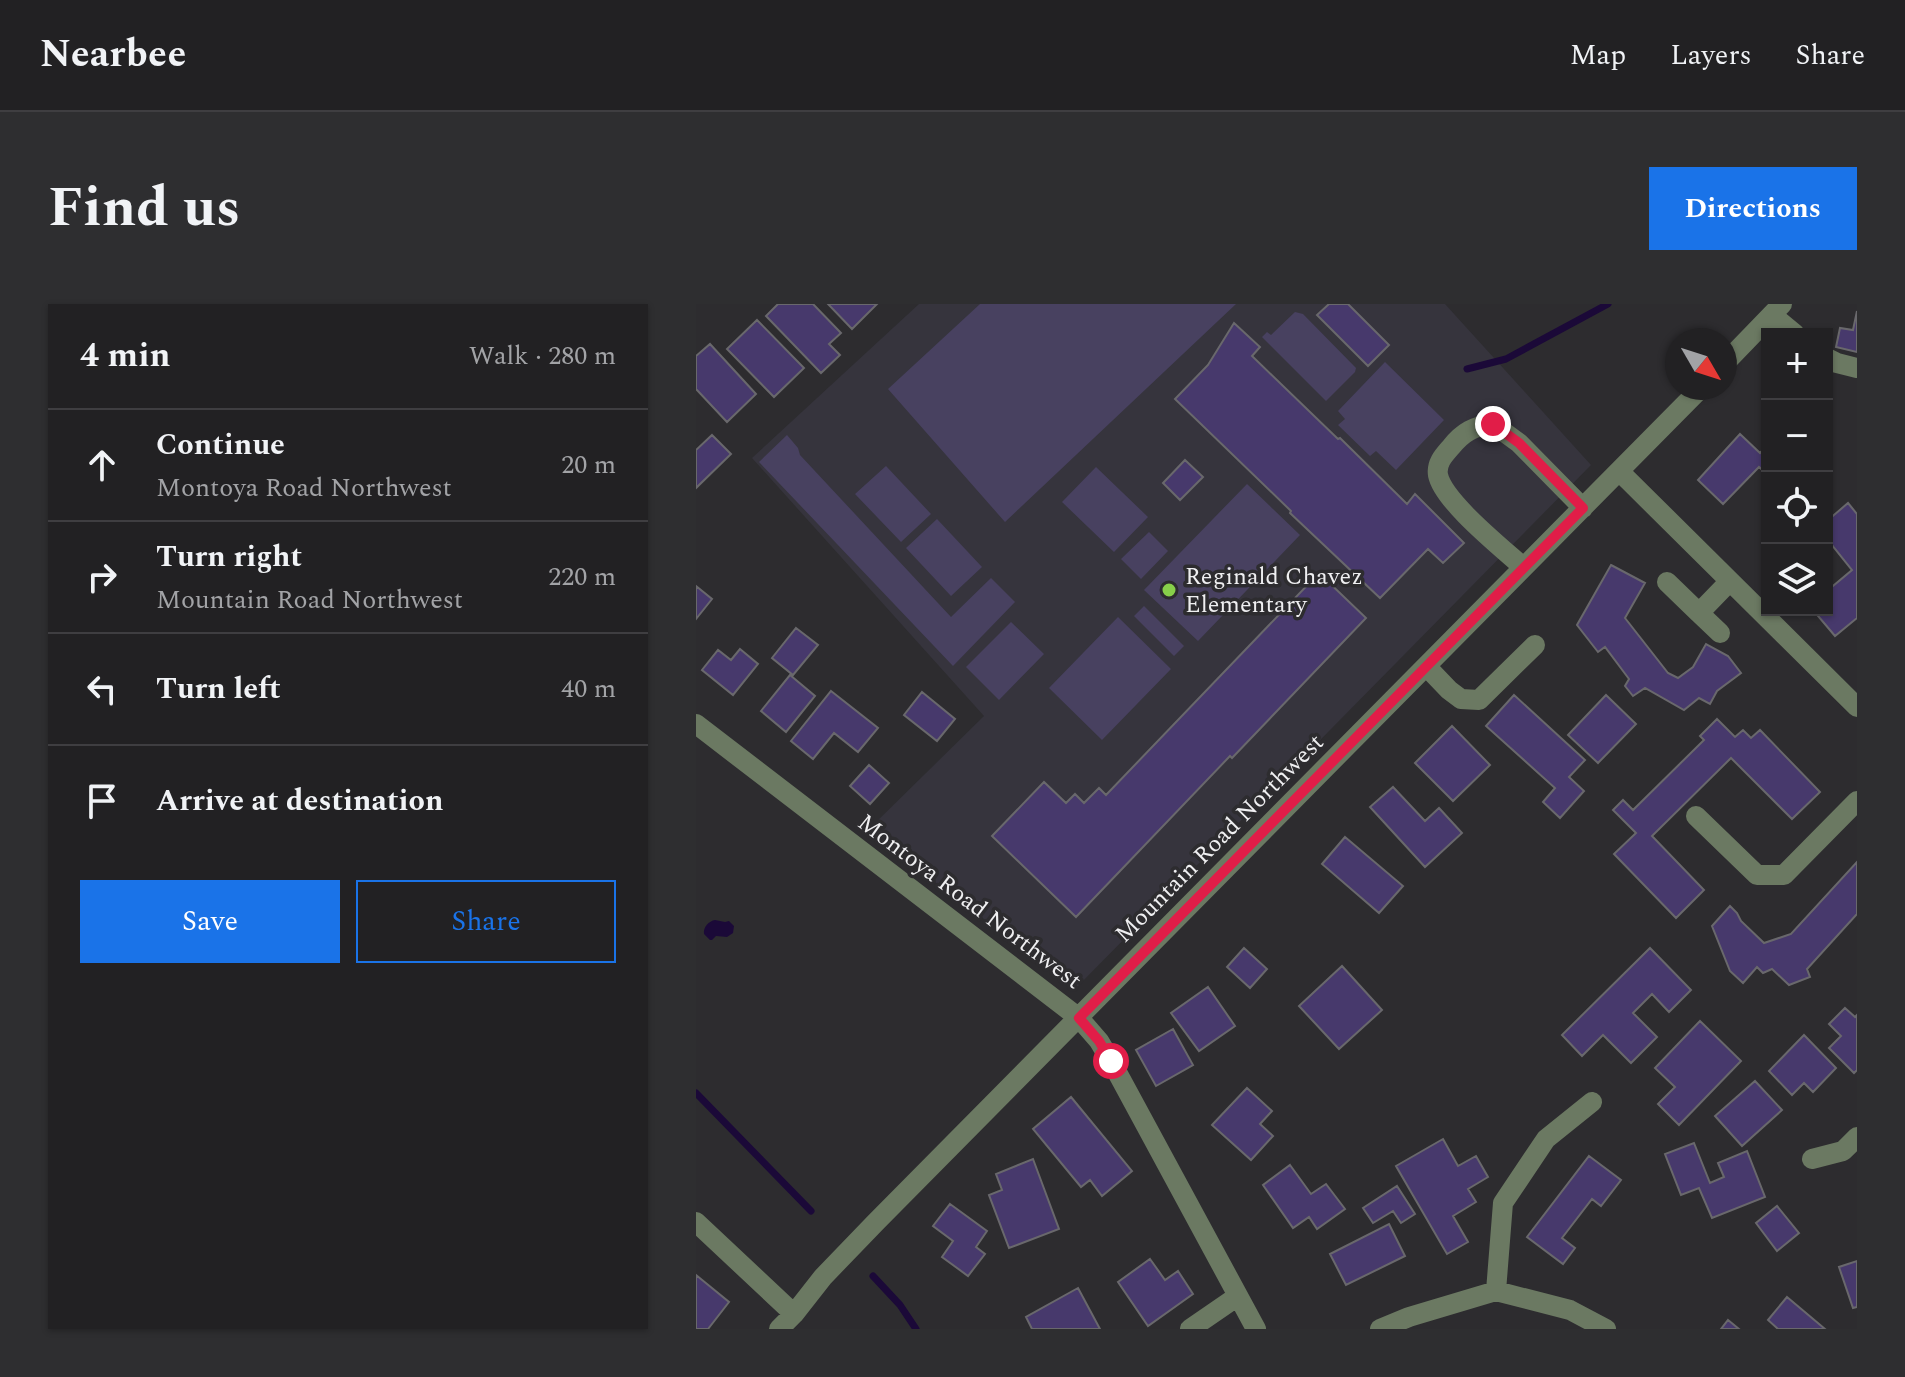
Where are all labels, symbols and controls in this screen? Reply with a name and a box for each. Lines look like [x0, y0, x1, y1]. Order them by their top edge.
text: Nearbee [40, 26, 186, 84]
text: Map [1570, 34, 1626, 77]
text: Layers [1670, 34, 1752, 77]
text: Share [1796, 34, 1865, 77]
text: Find us [48, 166, 241, 251]
button: Directions [1649, 167, 1857, 250]
north arrow [1665, 328, 1737, 400]
map controls [1761, 328, 1833, 616]
button: + [1761, 328, 1833, 400]
text: 4 min [80, 330, 170, 382]
text: Walk · 280 m [469, 336, 616, 376]
button: − [1761, 400, 1833, 472]
route end [1475, 406, 1511, 442]
text: Continue [156, 422, 285, 468]
icon: ahead [80, 443, 124, 487]
text: 20 m [561, 445, 616, 485]
text: Montoya Road Northwest [156, 468, 452, 508]
button: locate [1761, 472, 1833, 544]
text: Turn right [156, 534, 302, 580]
button: layers [1761, 544, 1833, 616]
icon: right [80, 555, 124, 599]
text: 220 m [548, 557, 616, 597]
place label: Reginald Chavez Elementary [1185, 559, 1363, 623]
text: Mountain Road Northwest [156, 580, 463, 620]
marker: Reginald Chavez Elementary [1160, 581, 1178, 599]
text: Turn left [156, 666, 281, 712]
icon: left [80, 667, 124, 711]
text: 40 m [561, 669, 616, 709]
street label: Mountain Road Northwest [1107, 726, 1333, 952]
text: Arrive at destination [156, 778, 443, 824]
icon: arrive [80, 779, 124, 823]
street label: Montoya Road Northwest [850, 805, 1089, 998]
button: Save [80, 880, 340, 963]
button: Share [356, 880, 616, 963]
route start [1093, 1043, 1129, 1079]

